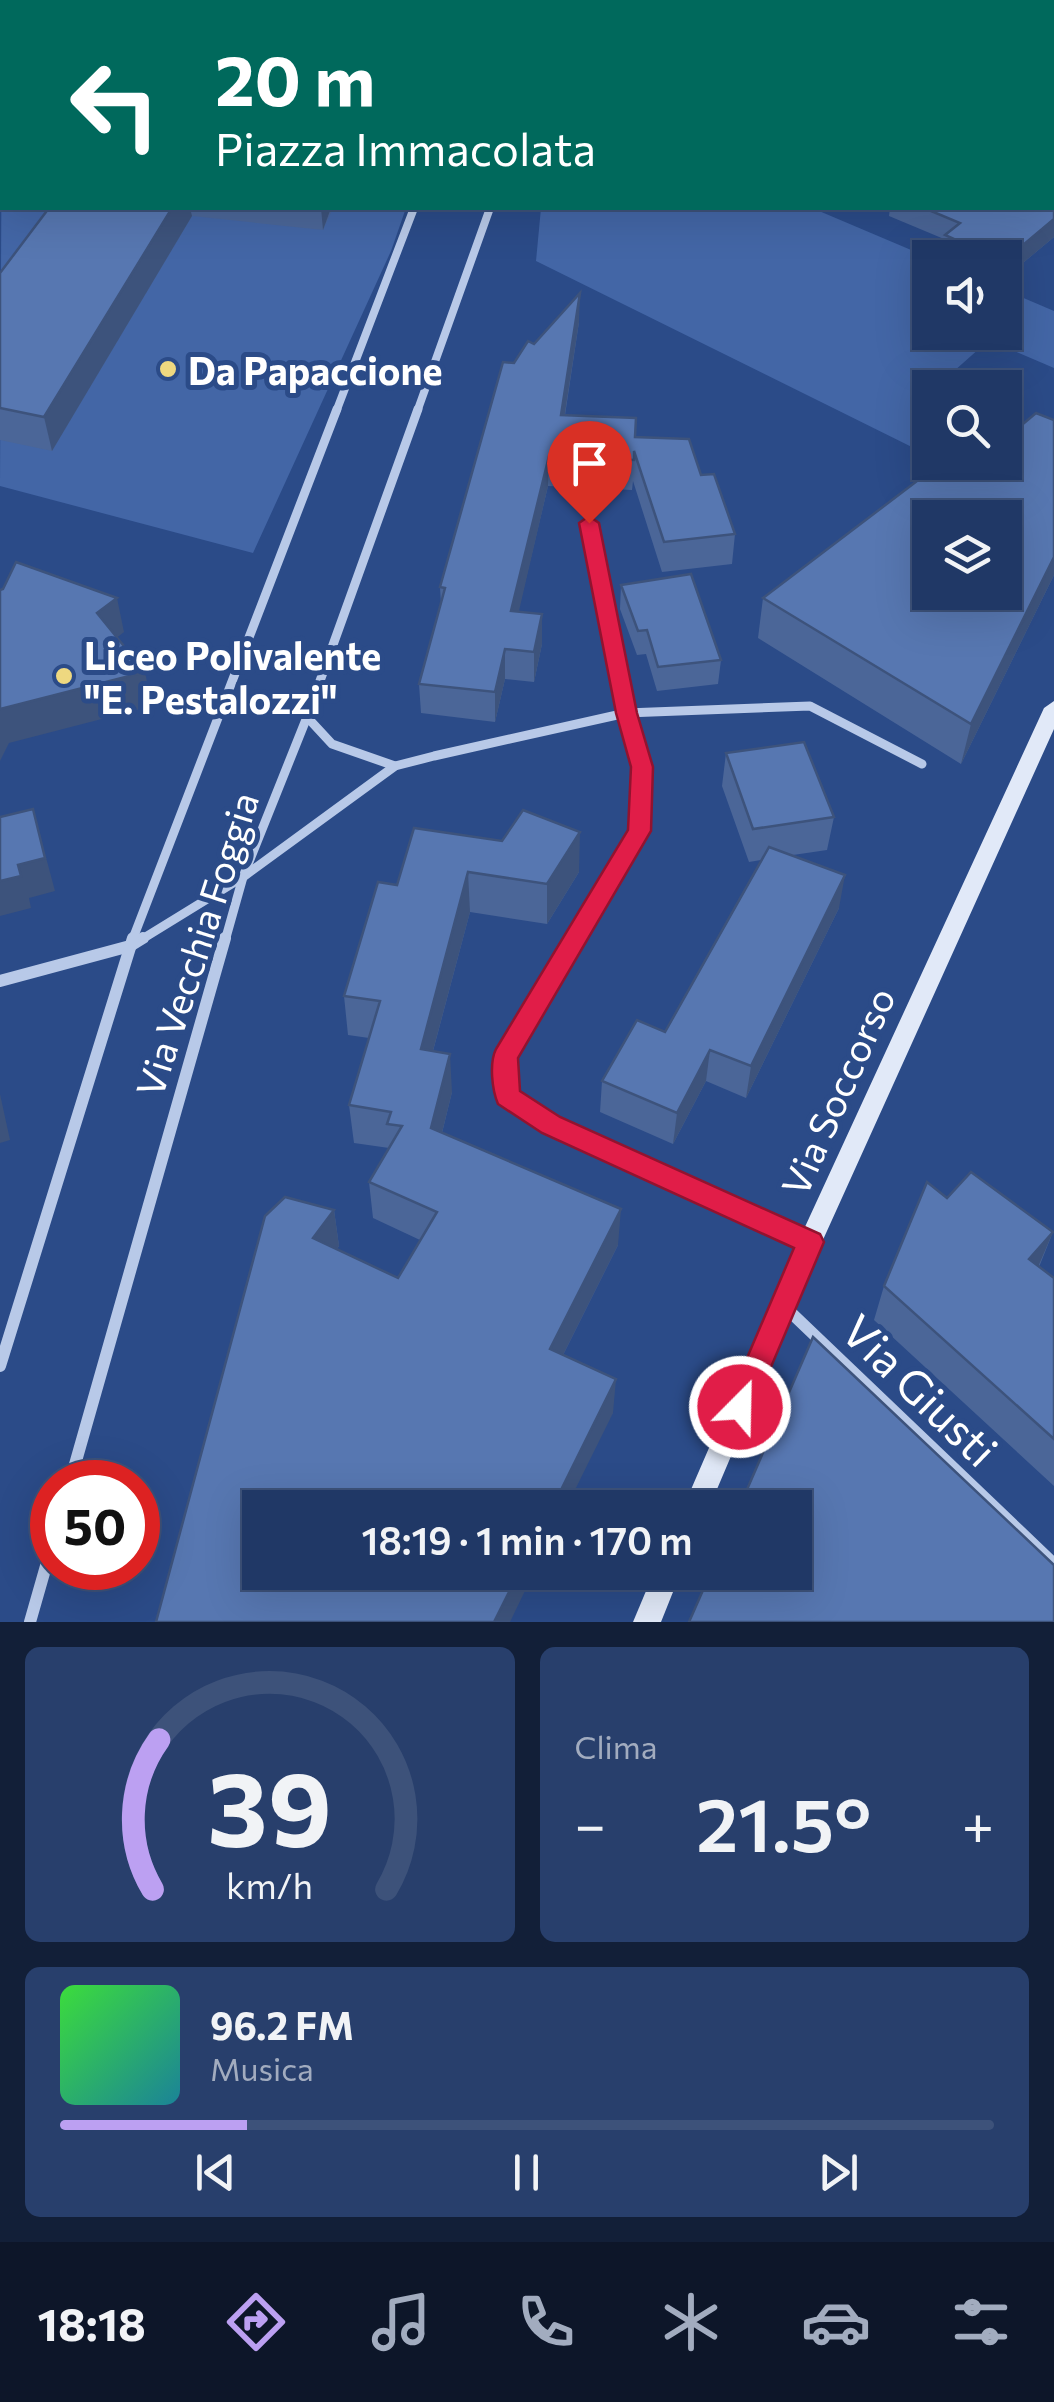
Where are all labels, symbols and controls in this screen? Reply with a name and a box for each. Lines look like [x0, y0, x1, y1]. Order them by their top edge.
text: 20 m [215, 35, 375, 120]
icon: left [50, 40, 180, 170]
text: Piazza Immacolata [215, 120, 596, 175]
map controls [912, 240, 1022, 610]
button: sound [912, 240, 1022, 350]
place label: Da Papaccione [188, 346, 442, 393]
marker: Da Papaccione [157, 358, 179, 380]
button: search [912, 370, 1022, 480]
pin [547, 421, 632, 524]
icon: arrive [562, 436, 617, 491]
button: layers [912, 500, 1022, 610]
place label: Liceo Polivalente "E. Pestalozzi" [84, 631, 381, 722]
marker: Liceo Polivalente "E. Pestalozzi" [53, 665, 75, 687]
street label: Via Vecchia Foggia [125, 786, 267, 1102]
street label: Via Soccorso [770, 980, 904, 1202]
street label: Via Giusti [832, 1302, 1010, 1476]
position arrow [688, 1355, 792, 1459]
speed limit sign: 50 [30, 1460, 160, 1590]
text: 18:19 · 1 min · 170 m [362, 1516, 692, 1563]
text: Clima [575, 1726, 657, 1766]
text: 39 [207, 1741, 332, 1868]
text: 21.5° [696, 1776, 871, 1867]
text: − [575, 1789, 606, 1856]
text: + [962, 1789, 994, 1856]
text: km/h [226, 1863, 313, 1906]
text: 96.2 FM [210, 2001, 354, 2048]
text: Musica [210, 2048, 314, 2088]
icon: previous [188, 2145, 243, 2200]
icon: pause [499, 2145, 554, 2200]
icon: next [811, 2145, 866, 2200]
icon: directions [221, 2287, 291, 2357]
icon: music [366, 2287, 436, 2357]
icon: phone [511, 2287, 581, 2357]
icon: climate [656, 2287, 726, 2357]
icon: car [801, 2287, 871, 2357]
icon: filters [946, 2287, 1016, 2357]
text: 18:18 [38, 2295, 146, 2350]

